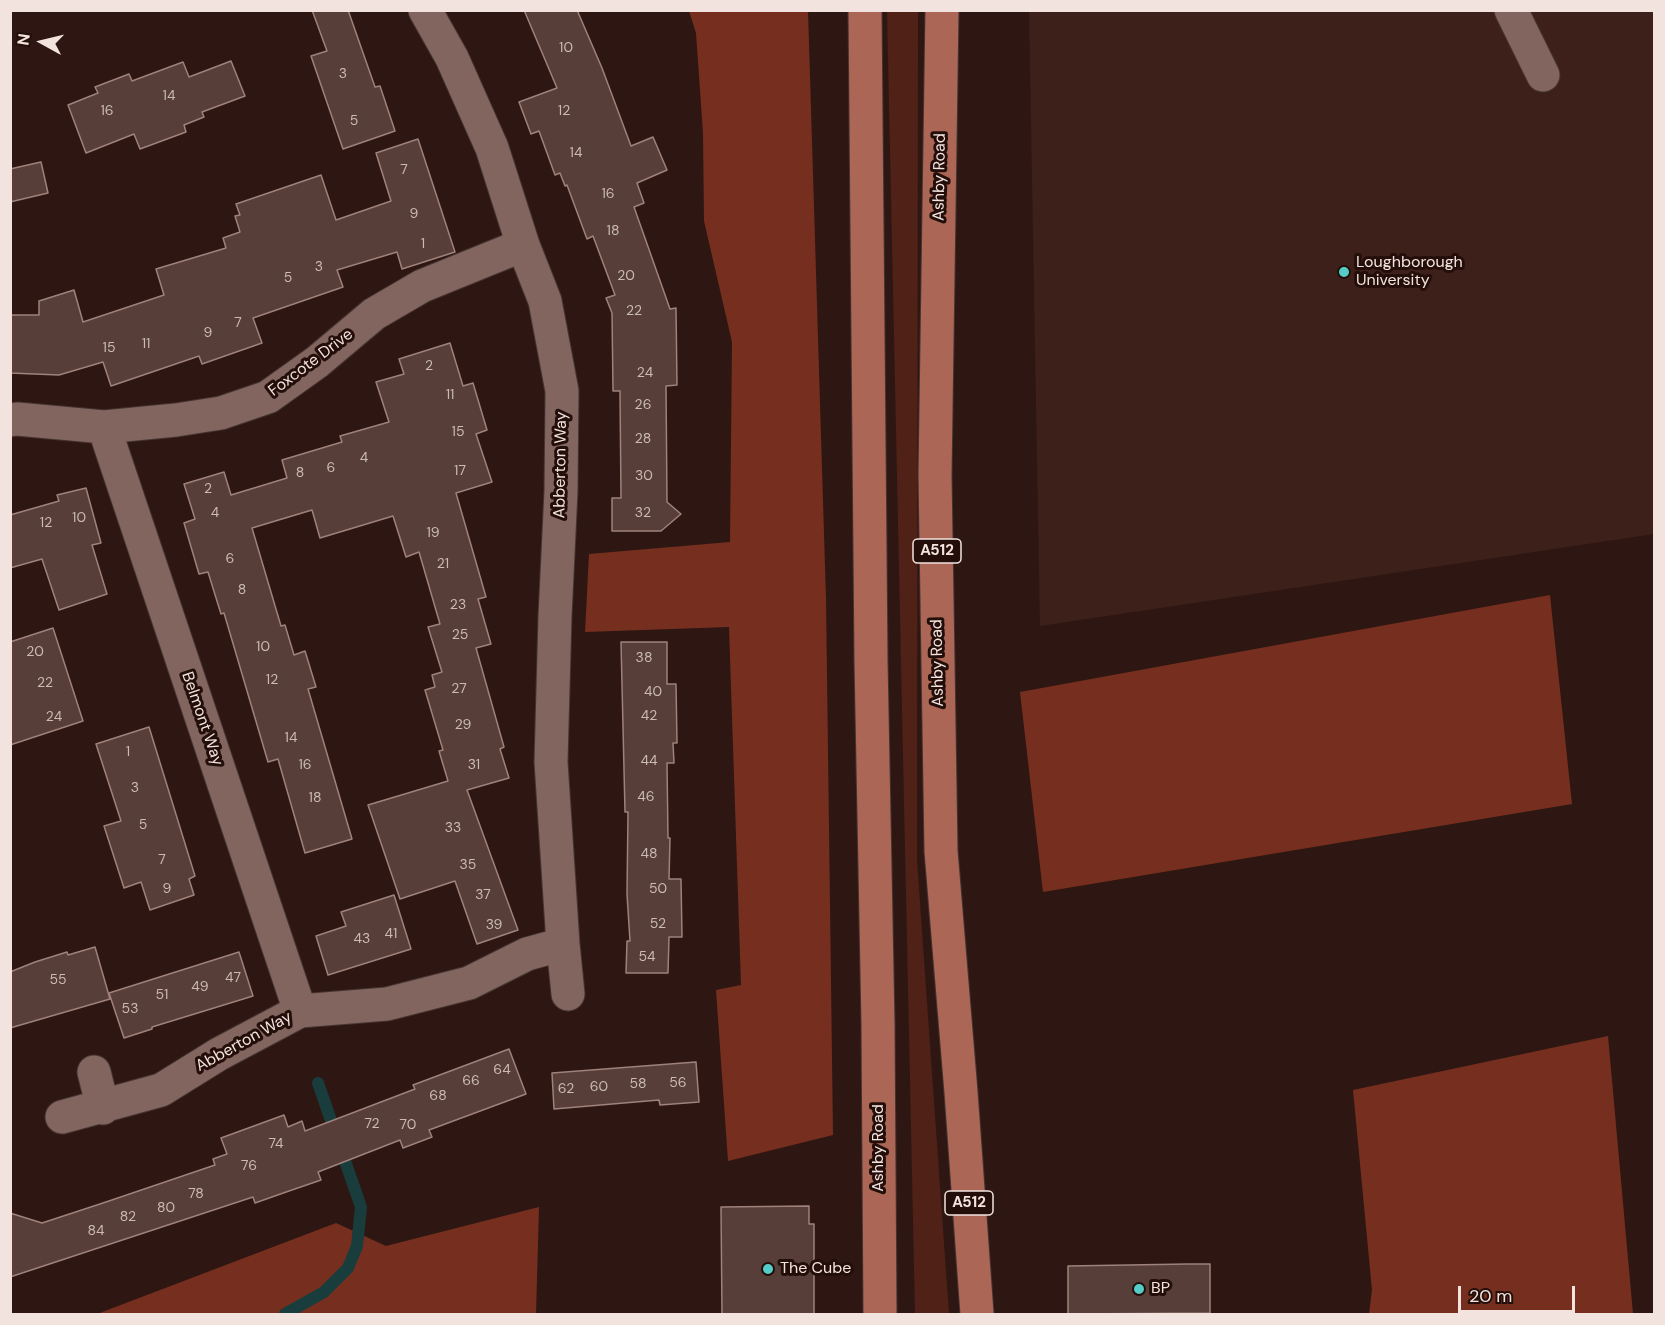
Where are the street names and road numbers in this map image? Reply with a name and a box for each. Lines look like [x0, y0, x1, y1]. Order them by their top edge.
street label: Ashby Road [930, 133, 950, 221]
street label: Foxcote Drive [265, 325, 357, 401]
street label: Abberton Way [550, 411, 572, 519]
road number: A512 [913, 539, 961, 563]
street label: Ashby Road [928, 619, 948, 707]
street label: Belmont Way [177, 670, 227, 768]
street label: Abberton Way [193, 1008, 295, 1076]
street label: Ashby Road [869, 1104, 889, 1192]
road number: A512 [945, 1191, 993, 1215]

